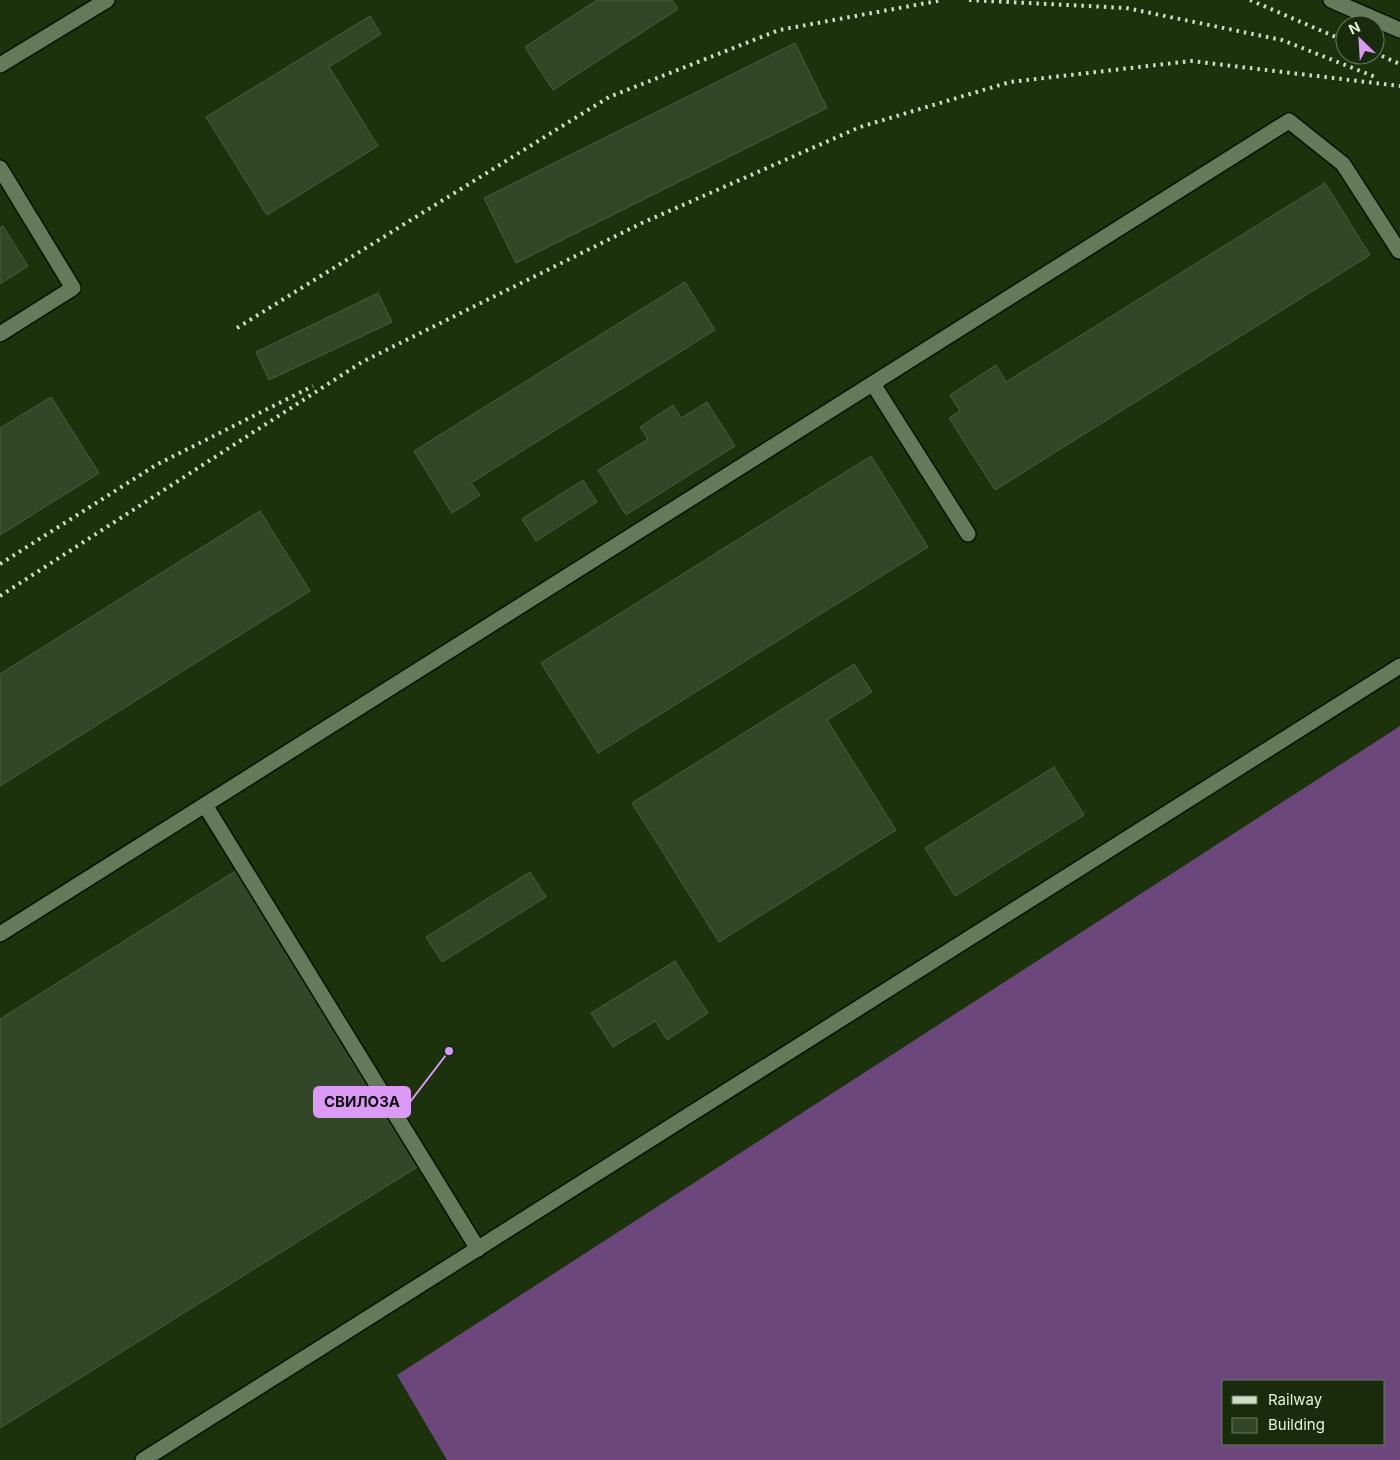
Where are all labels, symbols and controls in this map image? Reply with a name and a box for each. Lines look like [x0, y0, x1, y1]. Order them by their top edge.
north arrow [1335, 15, 1385, 65]
text: N [1346, 18, 1363, 38]
callout: СВИЛОЗА [314, 1087, 410, 1117]
text: СВИЛОЗА [324, 1092, 400, 1111]
legend [1222, 1380, 1385, 1445]
text: Railway [1268, 1390, 1323, 1409]
text: Building [1268, 1415, 1325, 1434]

